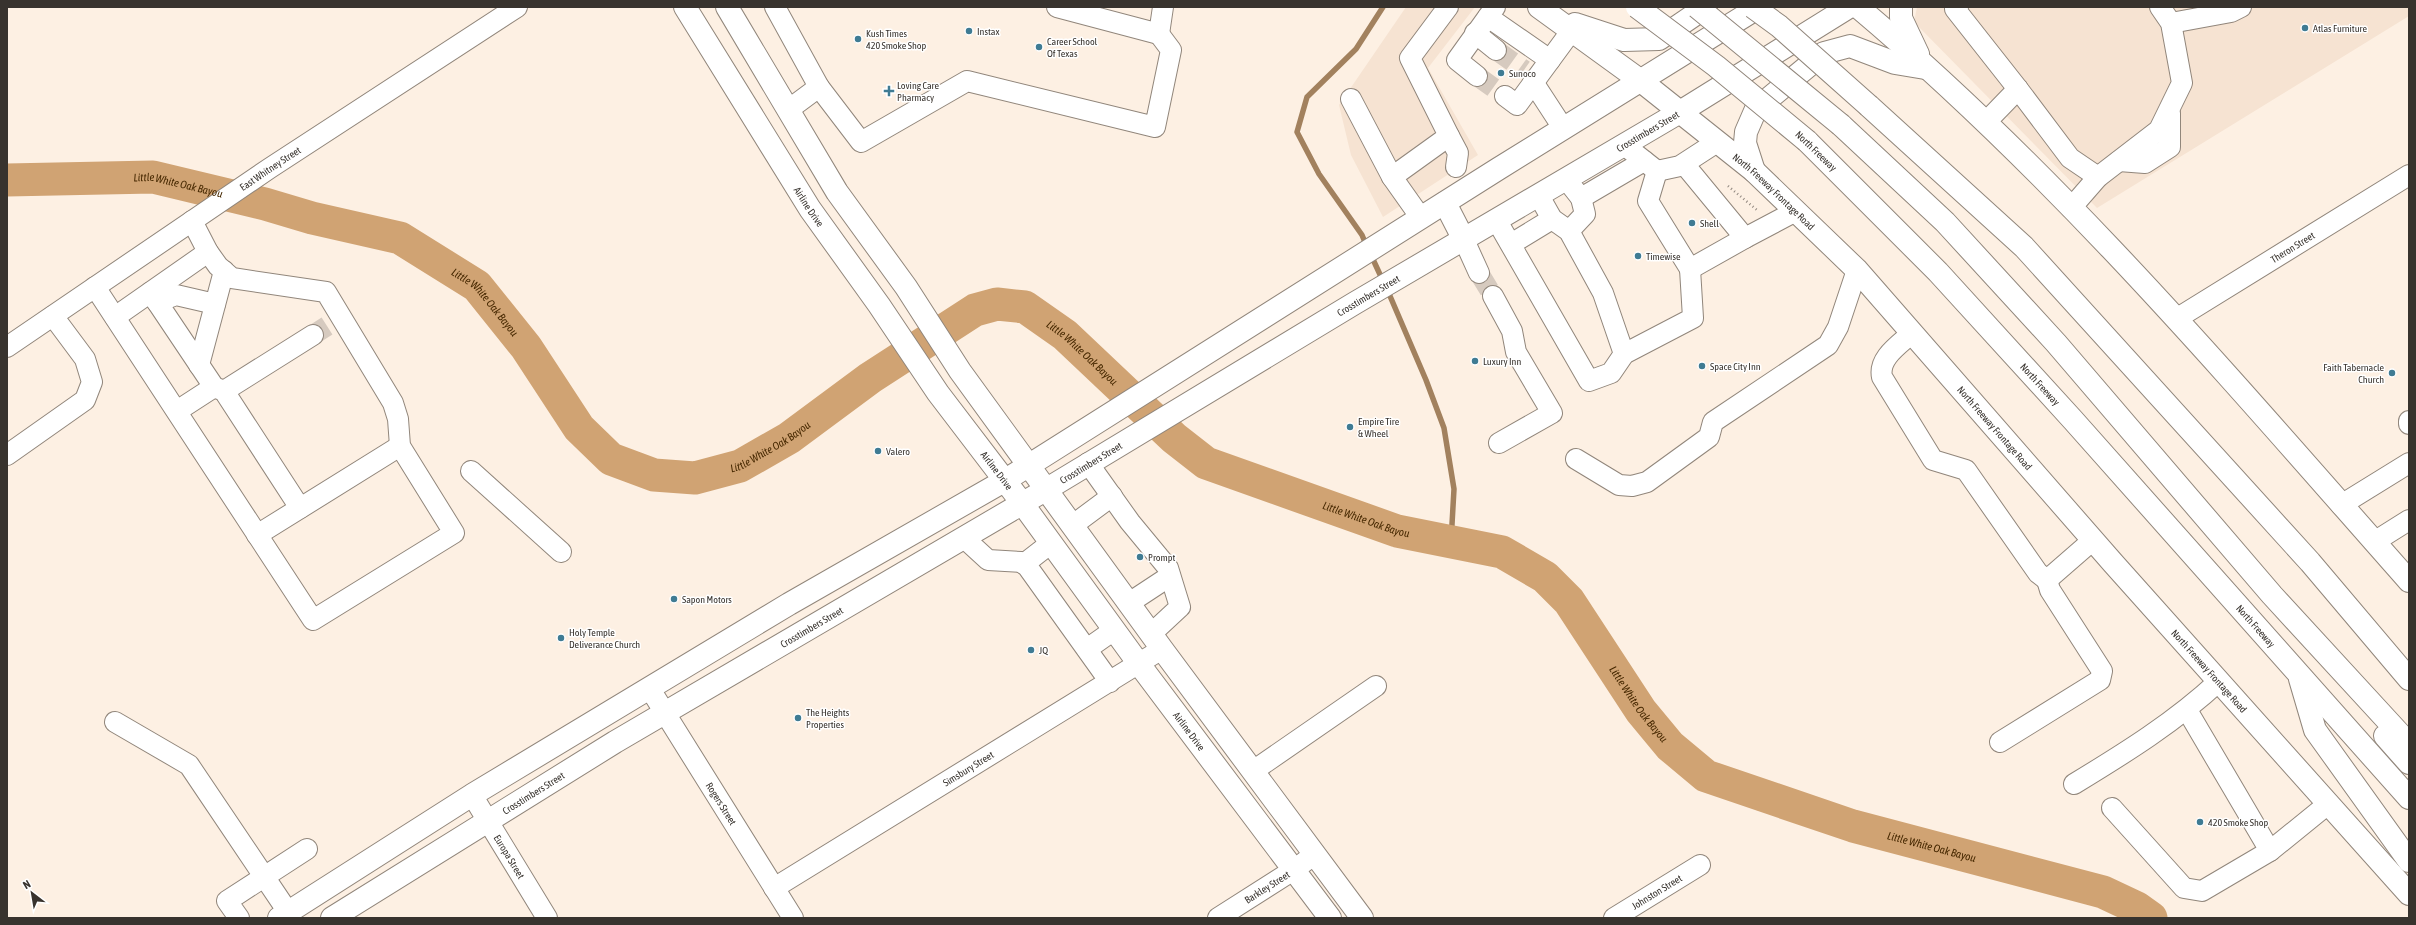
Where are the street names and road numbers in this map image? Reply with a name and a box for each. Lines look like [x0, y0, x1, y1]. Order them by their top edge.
street label: Crosstimbers Street [1614, 108, 1681, 154]
street label: North Freeway [1793, 129, 1839, 173]
street label: East Whitney Street [238, 144, 303, 193]
street label: North Freeway Frontage Road [1731, 151, 1817, 232]
street label: Airline Drive [792, 185, 826, 229]
street label: Theron Street [2269, 229, 2317, 265]
street label: Crosstimbers Street [1335, 273, 1402, 318]
street label: North Freeway [2018, 361, 2062, 407]
street label: North Freeway Frontage Road [1955, 384, 2035, 472]
street label: Crosstimbers Street [1058, 440, 1124, 486]
street label: Airline Drive [979, 449, 1015, 492]
street label: North Freeway [2234, 602, 2278, 649]
street label: Crosstimbers Street [778, 604, 845, 650]
street label: North Freeway Frontage Road [2169, 627, 2249, 715]
street label: Airline Drive [1171, 710, 1208, 753]
street label: Simsbury Street [941, 749, 995, 788]
street label: Crosstimbers Street [500, 769, 566, 816]
street label: Rogers Street [704, 780, 739, 827]
street label: Europa Street [492, 832, 527, 881]
street label: Barkley Street [1242, 868, 1292, 905]
street label: Johnston Street [1629, 872, 1684, 911]

